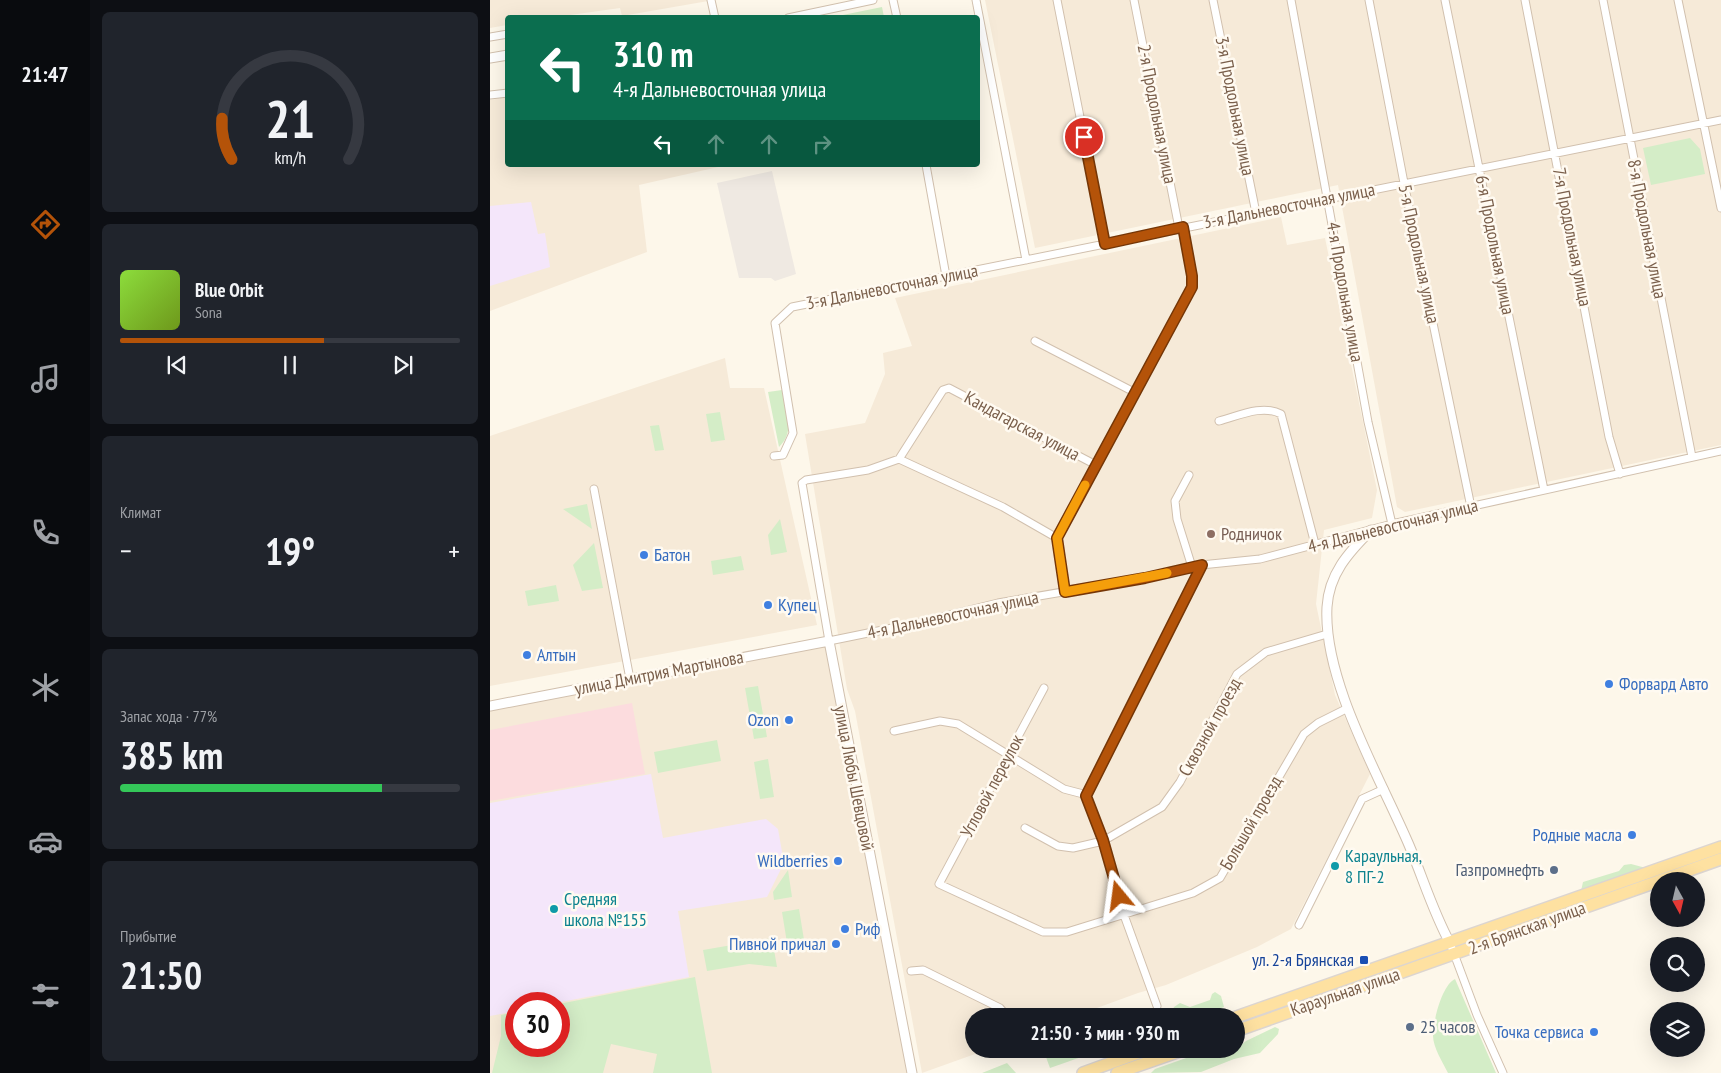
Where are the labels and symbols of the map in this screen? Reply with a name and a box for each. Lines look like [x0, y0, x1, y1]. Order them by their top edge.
street label: 3-я Продольная улица [1211, 34, 1260, 178]
street label: 2-я Продольная улица [1133, 42, 1182, 186]
pin [1063, 116, 1105, 158]
street label: 8-я Продольная улица [1623, 157, 1672, 301]
street label: 7-я Продольная улица [1548, 166, 1597, 308]
street label: 6-я Продольная улица [1471, 173, 1520, 317]
street label: 3-я Дальневосточная улица [1201, 178, 1377, 233]
street label: 5-я Продольная улица [1394, 182, 1445, 326]
street label: 4-я Продольная улица [1322, 220, 1369, 364]
street label: 3-я Дальневосточная улица [804, 259, 980, 314]
street label: Кандагарская улица [961, 385, 1084, 466]
street label: 4-я Дальневосточная улица [1305, 493, 1480, 558]
place label: Родничок [1221, 522, 1282, 545]
marker: Родничок [1205, 528, 1217, 540]
place label: Батон [654, 543, 690, 566]
marker: Батон [638, 549, 650, 561]
street label: 4-я Дальневосточная улица [865, 585, 1041, 644]
place label: Купец [778, 593, 817, 616]
marker: Купец [762, 599, 774, 611]
place label: Алтын [537, 643, 576, 666]
street label: улица Дмитрия Мартынова [573, 645, 745, 700]
marker: Алтын [521, 649, 533, 661]
place label: Форвард Авто [1619, 672, 1709, 695]
street label: Сквозной проезд [1173, 673, 1246, 780]
marker: Форвард Авто [1603, 678, 1615, 690]
street label: улица Любы Шевцовой [829, 703, 880, 852]
place label: Ozon [747, 708, 779, 731]
marker: Ozon [783, 714, 795, 726]
street label: Угловой переулок [955, 730, 1028, 841]
street label: Большой проезд [1214, 771, 1287, 874]
place label: Родные масла [1533, 823, 1622, 846]
marker: Родные масла [1626, 829, 1638, 841]
place label: Караульная, 8 ПГ-2 [1345, 844, 1422, 888]
place label: Wildberries [757, 849, 828, 872]
marker: Wildberries [832, 855, 844, 867]
place label: Газпромнефть [1456, 858, 1544, 881]
marker: Караульная, 8 ПГ-2 [1329, 860, 1341, 872]
marker: Газпромнефть [1548, 864, 1560, 876]
position arrow [1092, 869, 1144, 921]
north arrow [1650, 872, 1705, 928]
place label: Средняя школа №155 [564, 887, 647, 931]
street label: 2-я Брянская улица [1465, 896, 1589, 959]
marker: Средняя школа №155 [548, 903, 560, 915]
place label: Риф [855, 917, 881, 940]
marker: Риф [839, 923, 851, 935]
place label: Пивной причал [729, 932, 826, 955]
marker: Пивной причал [830, 938, 842, 950]
place label: ул. 2-я Брянская [1252, 948, 1354, 971]
marker: ул. 2-я Брянская [1358, 954, 1370, 966]
street label: Караульная улица [1287, 962, 1403, 1021]
speed limit sign: 30 [505, 992, 570, 1057]
place label: 25 часов [1420, 1015, 1475, 1038]
place label: Точка сервиса [1495, 1020, 1584, 1043]
marker: 25 часов [1404, 1021, 1416, 1033]
marker: Точка сервиса [1588, 1026, 1600, 1038]

